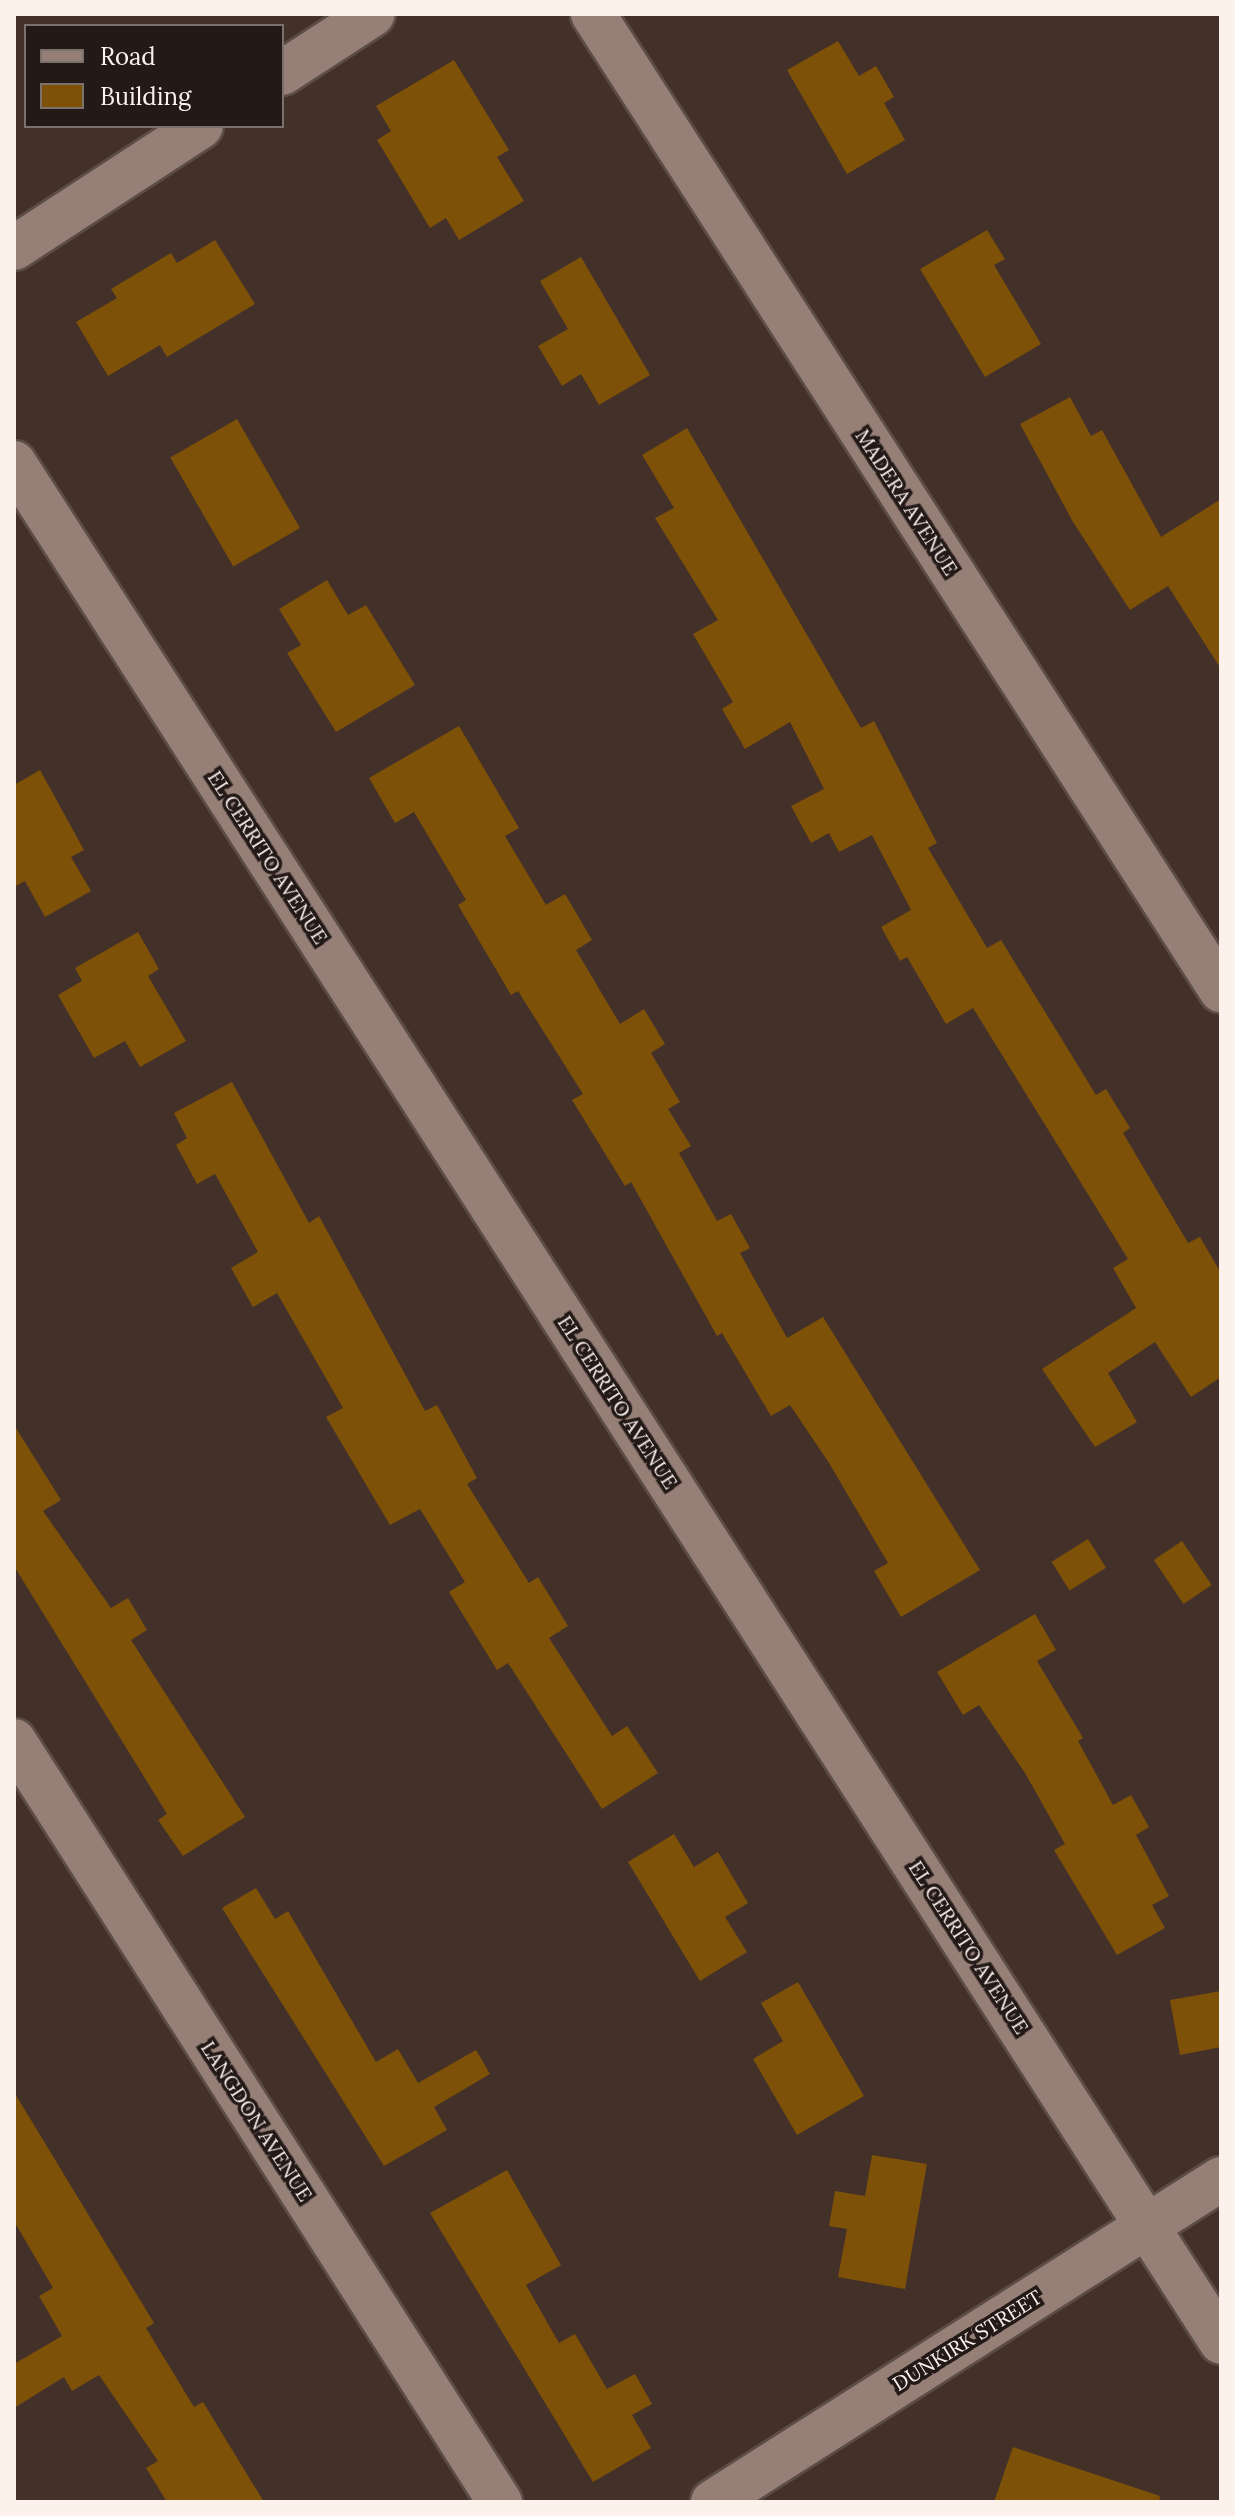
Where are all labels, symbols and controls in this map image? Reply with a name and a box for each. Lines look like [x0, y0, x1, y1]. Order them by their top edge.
legend [24, 24, 284, 128]
text: Road [100, 41, 156, 72]
text: Building [100, 81, 191, 112]
street label: MADERA AVENUE [851, 424, 963, 580]
street label: EL CERRITO AVENUE [203, 766, 333, 948]
street label: EL CERRITO AVENUE [553, 1311, 683, 1493]
street label: EL CERRITO AVENUE [904, 1856, 1034, 2038]
street label: LANGDON AVENUE [196, 2037, 318, 2205]
street label: DUNKIRK STREET [888, 2284, 1046, 2396]

